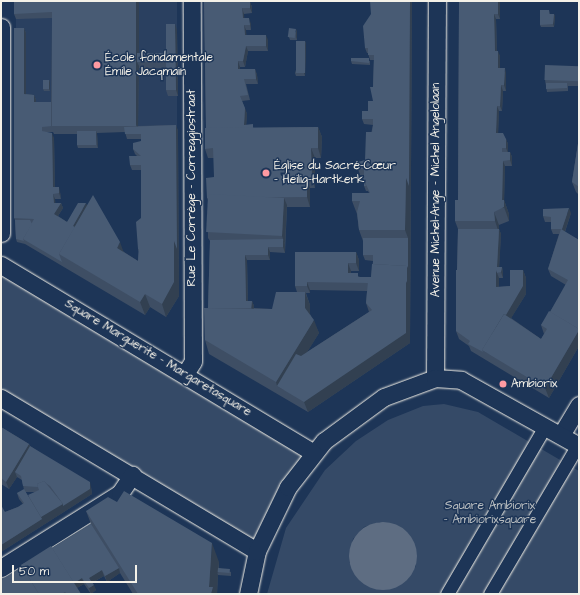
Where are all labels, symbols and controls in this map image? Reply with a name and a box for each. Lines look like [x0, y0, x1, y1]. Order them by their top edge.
place label: École fondamentale Émile Jacqmain [105, 51, 213, 79]
marker: École fondamentale Émile Jacqmain [92, 60, 102, 70]
street label: Avenue Michel-Ange - Michel Angelolaan [429, 83, 443, 297]
street label: Rue Le Corrège - Correggiostraat [185, 89, 199, 287]
place label: Église du Sacré-Cœur - Heilig-Hartkerk [274, 159, 396, 187]
marker: Église du Sacré-Cœur - Heilig-Hartkerk [261, 168, 271, 178]
street label: Square Marguerite - Margaretasquare [62, 296, 254, 420]
place label: Ambiorix [511, 377, 557, 391]
marker: Ambiorix [498, 379, 508, 389]
park label: Square Ambiorix - Ambiorixsquare [444, 499, 536, 527]
scale bar [14, 557, 139, 583]
text: 50 m [19, 563, 49, 580]

